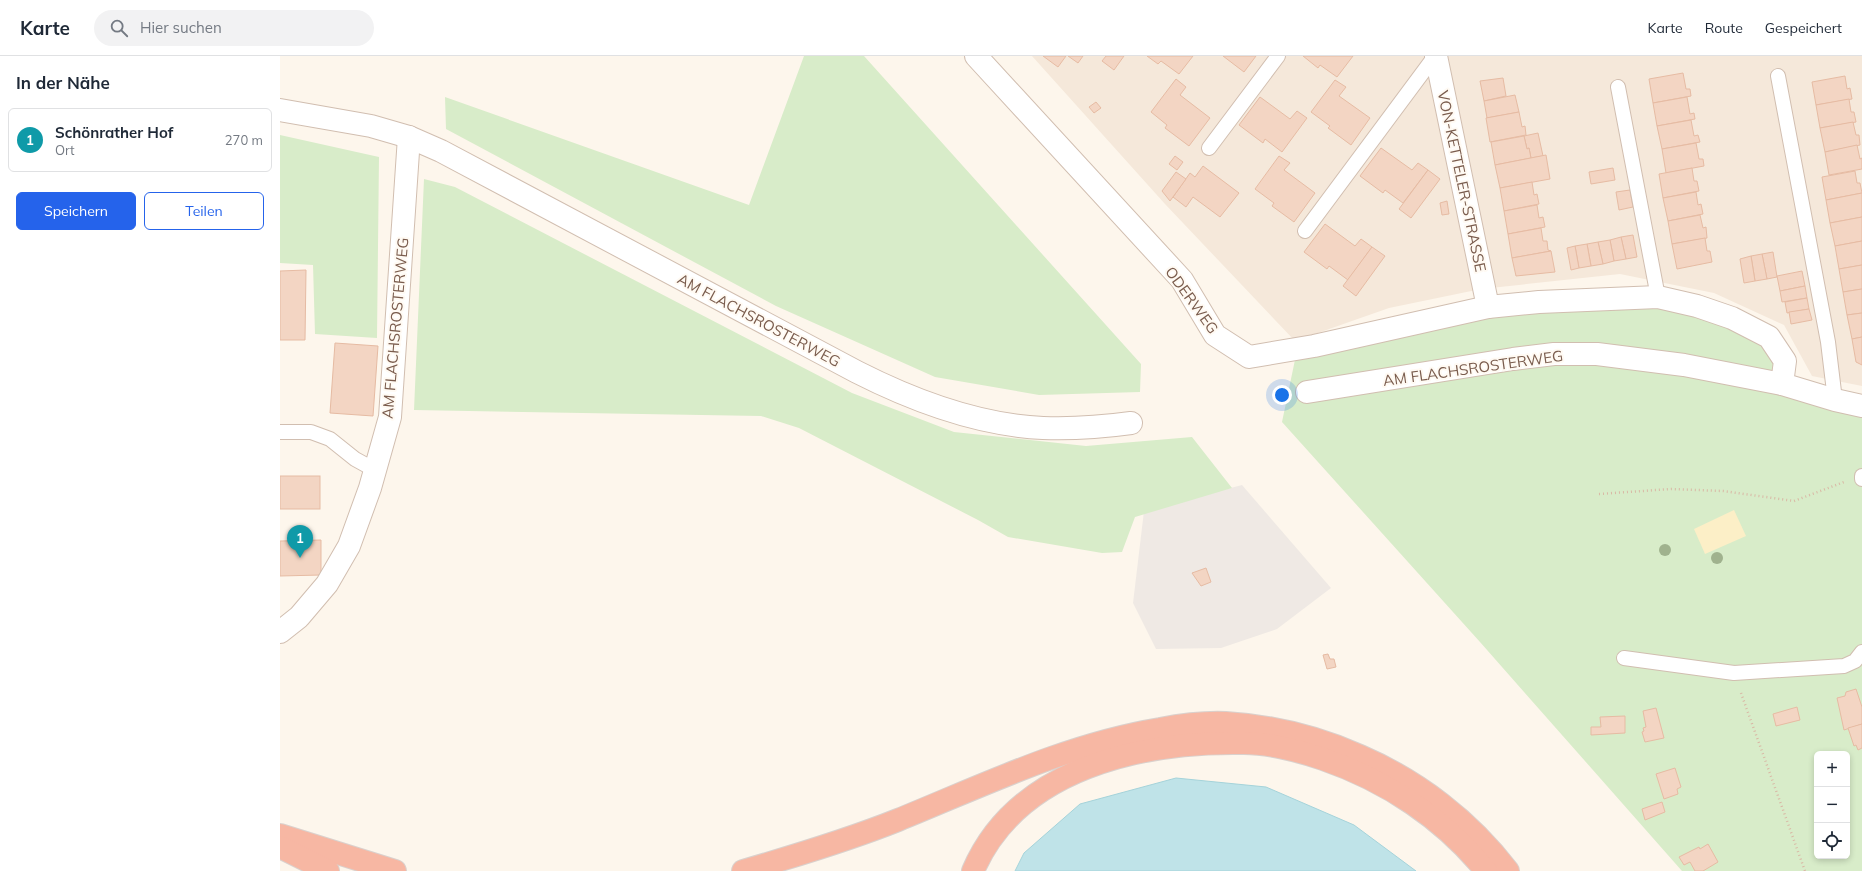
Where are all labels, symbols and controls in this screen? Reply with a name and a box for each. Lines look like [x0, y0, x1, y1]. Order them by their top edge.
search box [94, 10, 374, 46]
text: Karte [20, 16, 70, 40]
icon: search [108, 17, 130, 39]
text: Hier suchen [140, 18, 222, 37]
text: Karte [1648, 19, 1683, 37]
text: Route [1705, 19, 1743, 37]
text: Gespeichert [1765, 19, 1842, 37]
text: In der Nähe [16, 72, 110, 93]
street label: VON-KETTELER-STRASSE [1434, 89, 1491, 274]
text: Schönrather Hof [55, 123, 173, 142]
text: 1 [26, 132, 34, 148]
text: 270 m [225, 132, 263, 148]
text: Ort [55, 142, 75, 158]
button: Speichern [16, 192, 136, 230]
button: Teilen [144, 192, 264, 230]
street label: AM FLACHSROSTERWEG [378, 237, 412, 419]
street label: ODERWEG [1161, 263, 1223, 337]
street label: AM FLACHSROSTERWEG [674, 269, 844, 371]
street label: AM FLACHSROSTERWEG [1382, 346, 1564, 390]
your location [1272, 385, 1292, 405]
pin: 1 [287, 525, 313, 558]
map controls [1814, 751, 1850, 859]
button: + [1814, 751, 1850, 787]
button: − [1814, 787, 1850, 823]
button: locate [1814, 823, 1850, 859]

